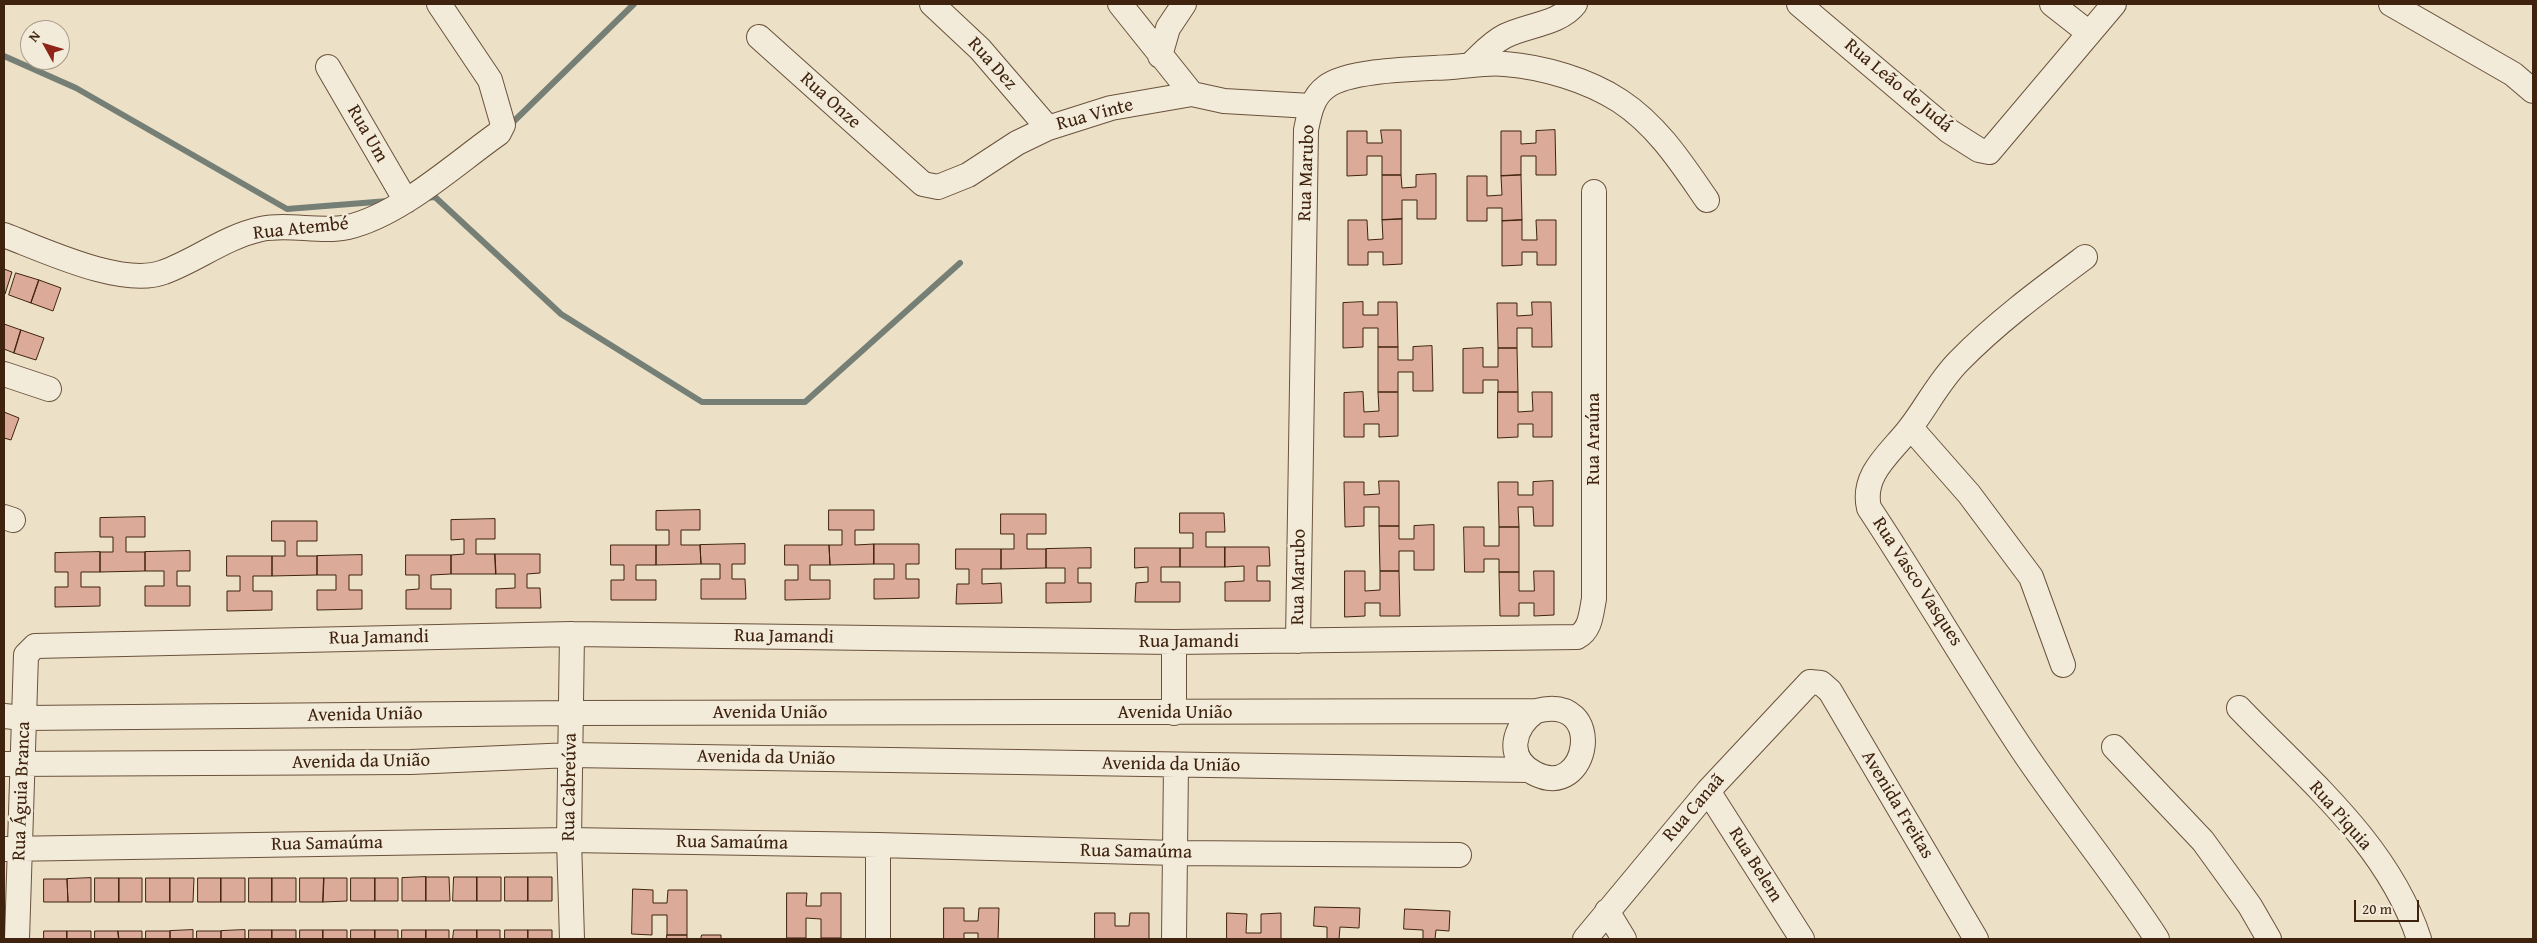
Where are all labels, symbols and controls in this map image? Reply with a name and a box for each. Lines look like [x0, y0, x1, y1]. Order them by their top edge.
north arrow [20, 20, 70, 70]
text: N [23, 26, 45, 46]
street label: Rua Dez [962, 33, 1022, 95]
street label: Rua Leão de Judá [1839, 34, 1957, 138]
street label: Rua Onze [795, 68, 865, 134]
street label: Rua Vinte [1054, 94, 1136, 136]
street label: Rua Um [342, 101, 392, 167]
street label: Rua Marubo [1294, 124, 1320, 222]
street label: Rua Atembé [252, 213, 350, 245]
street label: Rua Araúna [1583, 393, 1605, 485]
street label: Rua Vasco Vasques [1867, 513, 1967, 651]
street label: Rua Marubo [1287, 529, 1311, 625]
street label: Rua Jamandi [734, 625, 834, 649]
street label: Rua Jamandi [329, 626, 429, 650]
street label: Rua Jamandi [1139, 631, 1239, 653]
street label: Avenida União [712, 702, 828, 724]
street label: Avenida União [1117, 702, 1233, 724]
street label: Avenida União [307, 703, 423, 727]
street label: Rua Águia Branca [8, 721, 36, 861]
street label: Rua Cabreúva [558, 733, 582, 841]
street label: Avenida da União [697, 745, 835, 771]
street label: Avenida Freitas [1856, 747, 1938, 863]
street label: Avenida da União [292, 749, 430, 775]
street label: Avenida da União [1102, 752, 1240, 778]
street label: Rua Canaã [1658, 769, 1730, 847]
street label: Rua Piquia [2304, 777, 2376, 855]
street label: Rua Belem [1723, 823, 1787, 907]
street label: Rua Samaúma [676, 831, 788, 855]
street label: Rua Samaúma [271, 832, 383, 856]
street label: Rua Samaúma [1080, 840, 1192, 864]
scale bar [2357, 890, 2422, 922]
text: 20 m [2362, 898, 2392, 919]

